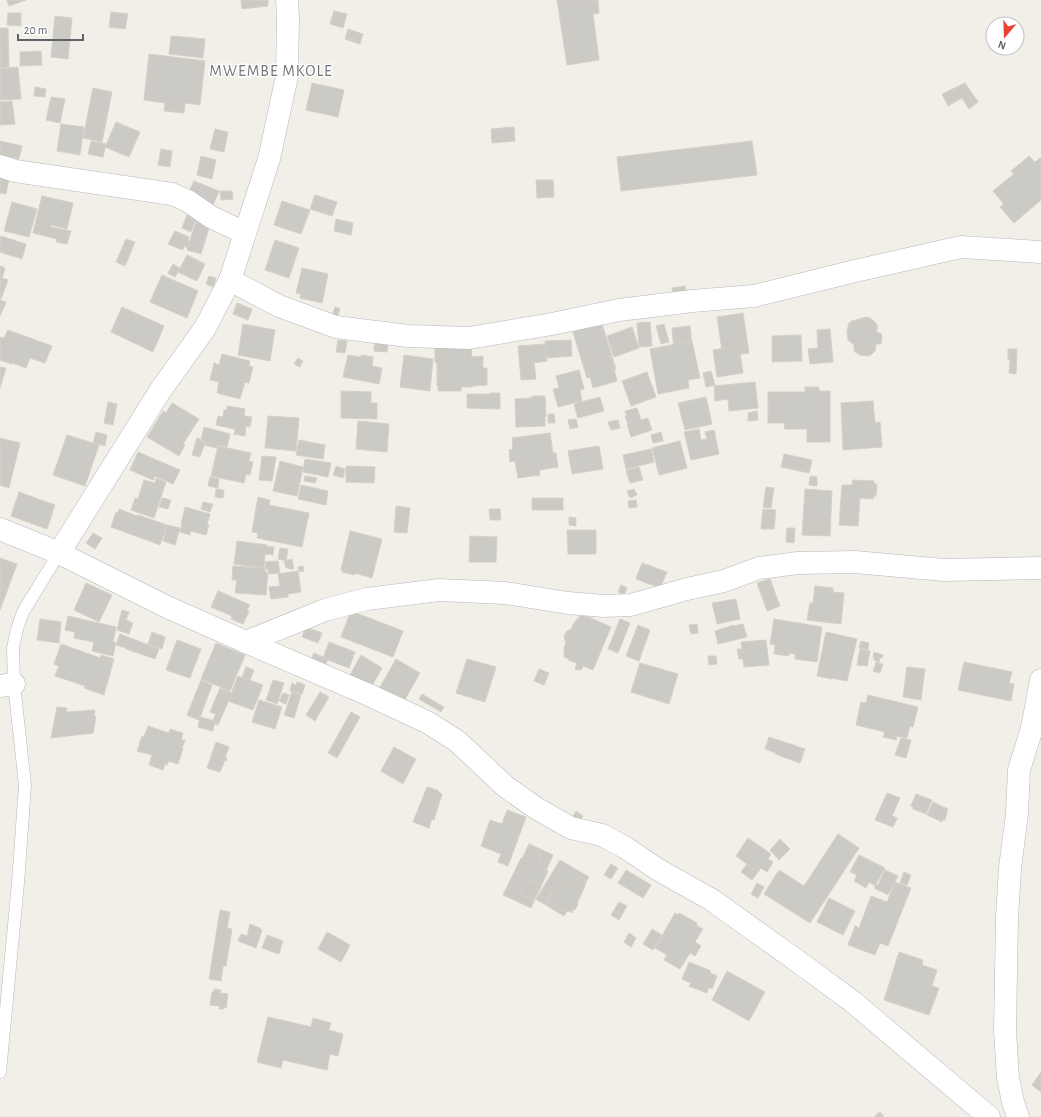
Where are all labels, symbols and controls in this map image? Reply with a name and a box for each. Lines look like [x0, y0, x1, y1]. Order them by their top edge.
scale bar [18, 16, 83, 42]
north arrow [985, 16, 1025, 56]
text: 20 m [24, 24, 47, 36]
text: N [996, 39, 1007, 51]
district label: MWEMBE MKOLE [209, 63, 333, 79]

